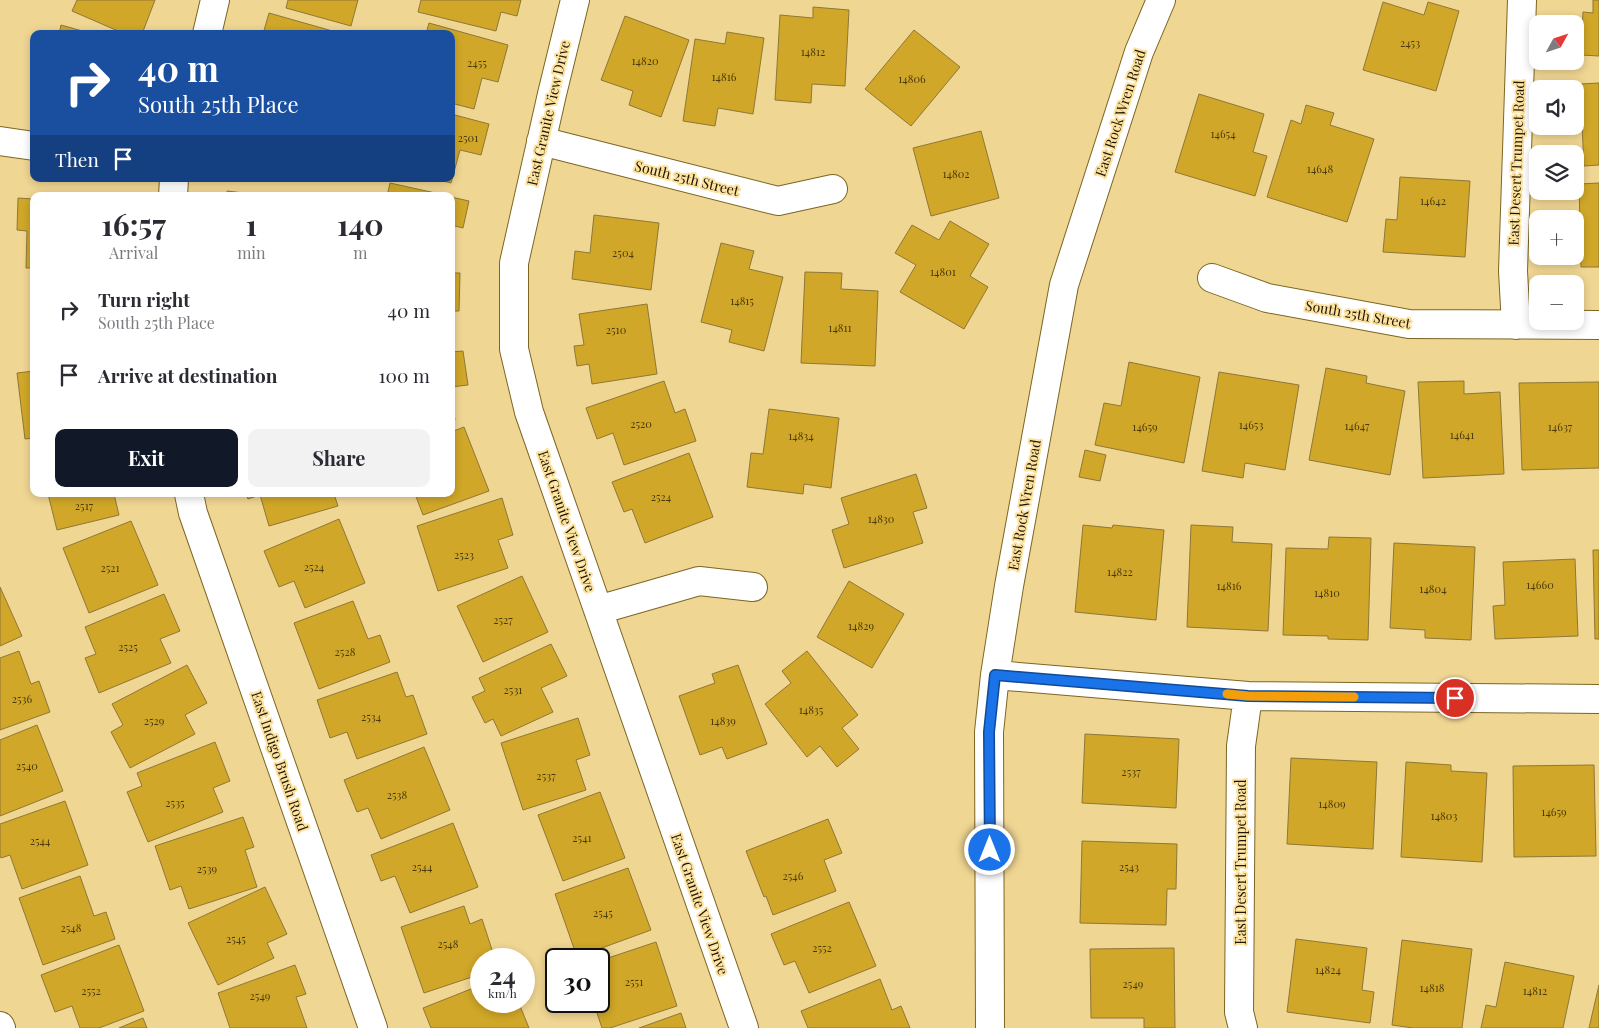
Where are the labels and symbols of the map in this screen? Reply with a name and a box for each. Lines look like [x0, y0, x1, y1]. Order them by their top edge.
north arrow [1529, 15, 1584, 70]
house number: 2453 [1400, 35, 1420, 50]
street label: East Granite View Drive [522, 39, 574, 187]
house number: 14812 [801, 44, 825, 59]
street label: East Rock Wren Road [1090, 47, 1150, 179]
house number: 14820 [631, 53, 659, 68]
house number: 2455 [467, 55, 487, 70]
house number: 14816 [712, 69, 737, 84]
house number: 14806 [898, 71, 926, 86]
street label: East Desert Trumpet Road [1504, 80, 1528, 246]
house number: 14654 [1210, 126, 1236, 141]
house number: 2501 [458, 130, 478, 145]
street label: South 25th Street [633, 156, 742, 200]
house number: 14648 [1307, 161, 1333, 176]
house number: 14802 [942, 166, 970, 181]
house number: 14642 [1420, 193, 1446, 208]
house number: 2504 [612, 245, 634, 260]
house number: 14801 [930, 264, 956, 279]
house number: 14815 [730, 293, 754, 308]
street label: South 25th Street [1304, 295, 1413, 333]
house number: 14811 [828, 320, 852, 335]
house number: 2510 [606, 322, 627, 337]
house number: 2520 [630, 416, 652, 431]
house number: 14653 [1239, 417, 1263, 432]
house number: 14647 [1345, 418, 1370, 433]
house number: 14659 [1132, 419, 1158, 434]
house number: 14637 [1548, 419, 1573, 434]
house number: 14641 [1450, 427, 1474, 442]
house number: 14834 [788, 428, 814, 443]
street label: East Rock Wren Road [1003, 438, 1045, 572]
street label: East Granite View Drive [534, 448, 600, 594]
house number: 2524 [651, 489, 672, 504]
house number: 2517 [75, 498, 94, 513]
house number: 14830 [868, 511, 895, 526]
house number: 2523 [454, 547, 474, 562]
house number: 2524 [304, 559, 325, 574]
house number: 2521 [100, 560, 120, 575]
house number: 14822 [1107, 564, 1133, 579]
house number: 14660 [1526, 577, 1554, 592]
house number: 14816 [1217, 578, 1242, 593]
house number: 14804 [1419, 581, 1447, 596]
house number: 14810 [1314, 585, 1340, 600]
house number: 2527 [493, 612, 513, 627]
house number: 14829 [848, 618, 874, 633]
house number: 2525 [118, 639, 138, 654]
house number: 2528 [335, 644, 356, 659]
pin [1434, 677, 1476, 719]
house number: 2531 [504, 682, 522, 697]
street label: East Indigo Brush Road [247, 689, 313, 833]
house number: 2536 [12, 691, 33, 706]
house number: 14835 [799, 702, 824, 717]
house number: 2534 [361, 709, 382, 724]
house number: 2529 [144, 713, 165, 728]
house number: 14839 [710, 713, 736, 728]
house number: 2540 [16, 758, 38, 773]
house number: 2537 [1121, 764, 1141, 779]
house number: 2537 [536, 768, 556, 783]
street label: East Desert Trumpet Road [1231, 779, 1250, 945]
house number: 2538 [387, 787, 408, 802]
house number: 2535 [165, 795, 185, 810]
house number: 14809 [1318, 796, 1346, 811]
house number: 14659 [1541, 804, 1567, 819]
house number: 14803 [1431, 808, 1457, 823]
position arrow [963, 823, 1015, 875]
house number: 2541 [572, 830, 592, 845]
street label: East Granite View Drive [667, 831, 733, 977]
house number: 2544 [30, 833, 51, 848]
house number: 2544 [412, 859, 433, 874]
house number: 2543 [1119, 859, 1139, 874]
house number: 2539 [197, 861, 218, 876]
house number: 2546 [783, 868, 804, 883]
house number: 2545 [593, 905, 613, 920]
house number: 2548 [61, 920, 82, 935]
house number: 2545 [226, 931, 246, 946]
house number: 2548 [438, 936, 459, 951]
house number: 2552 [812, 940, 832, 955]
speed limit sign: 30 [545, 948, 610, 1013]
house number: 14824 [1315, 962, 1342, 977]
house number: 2551 [625, 974, 643, 989]
house number: 2549 [1123, 976, 1144, 991]
house number: 14818 [1419, 980, 1445, 995]
house number: 2552 [81, 983, 101, 998]
house number: 14812 [1523, 983, 1547, 998]
house number: 2549 [250, 988, 271, 1003]

